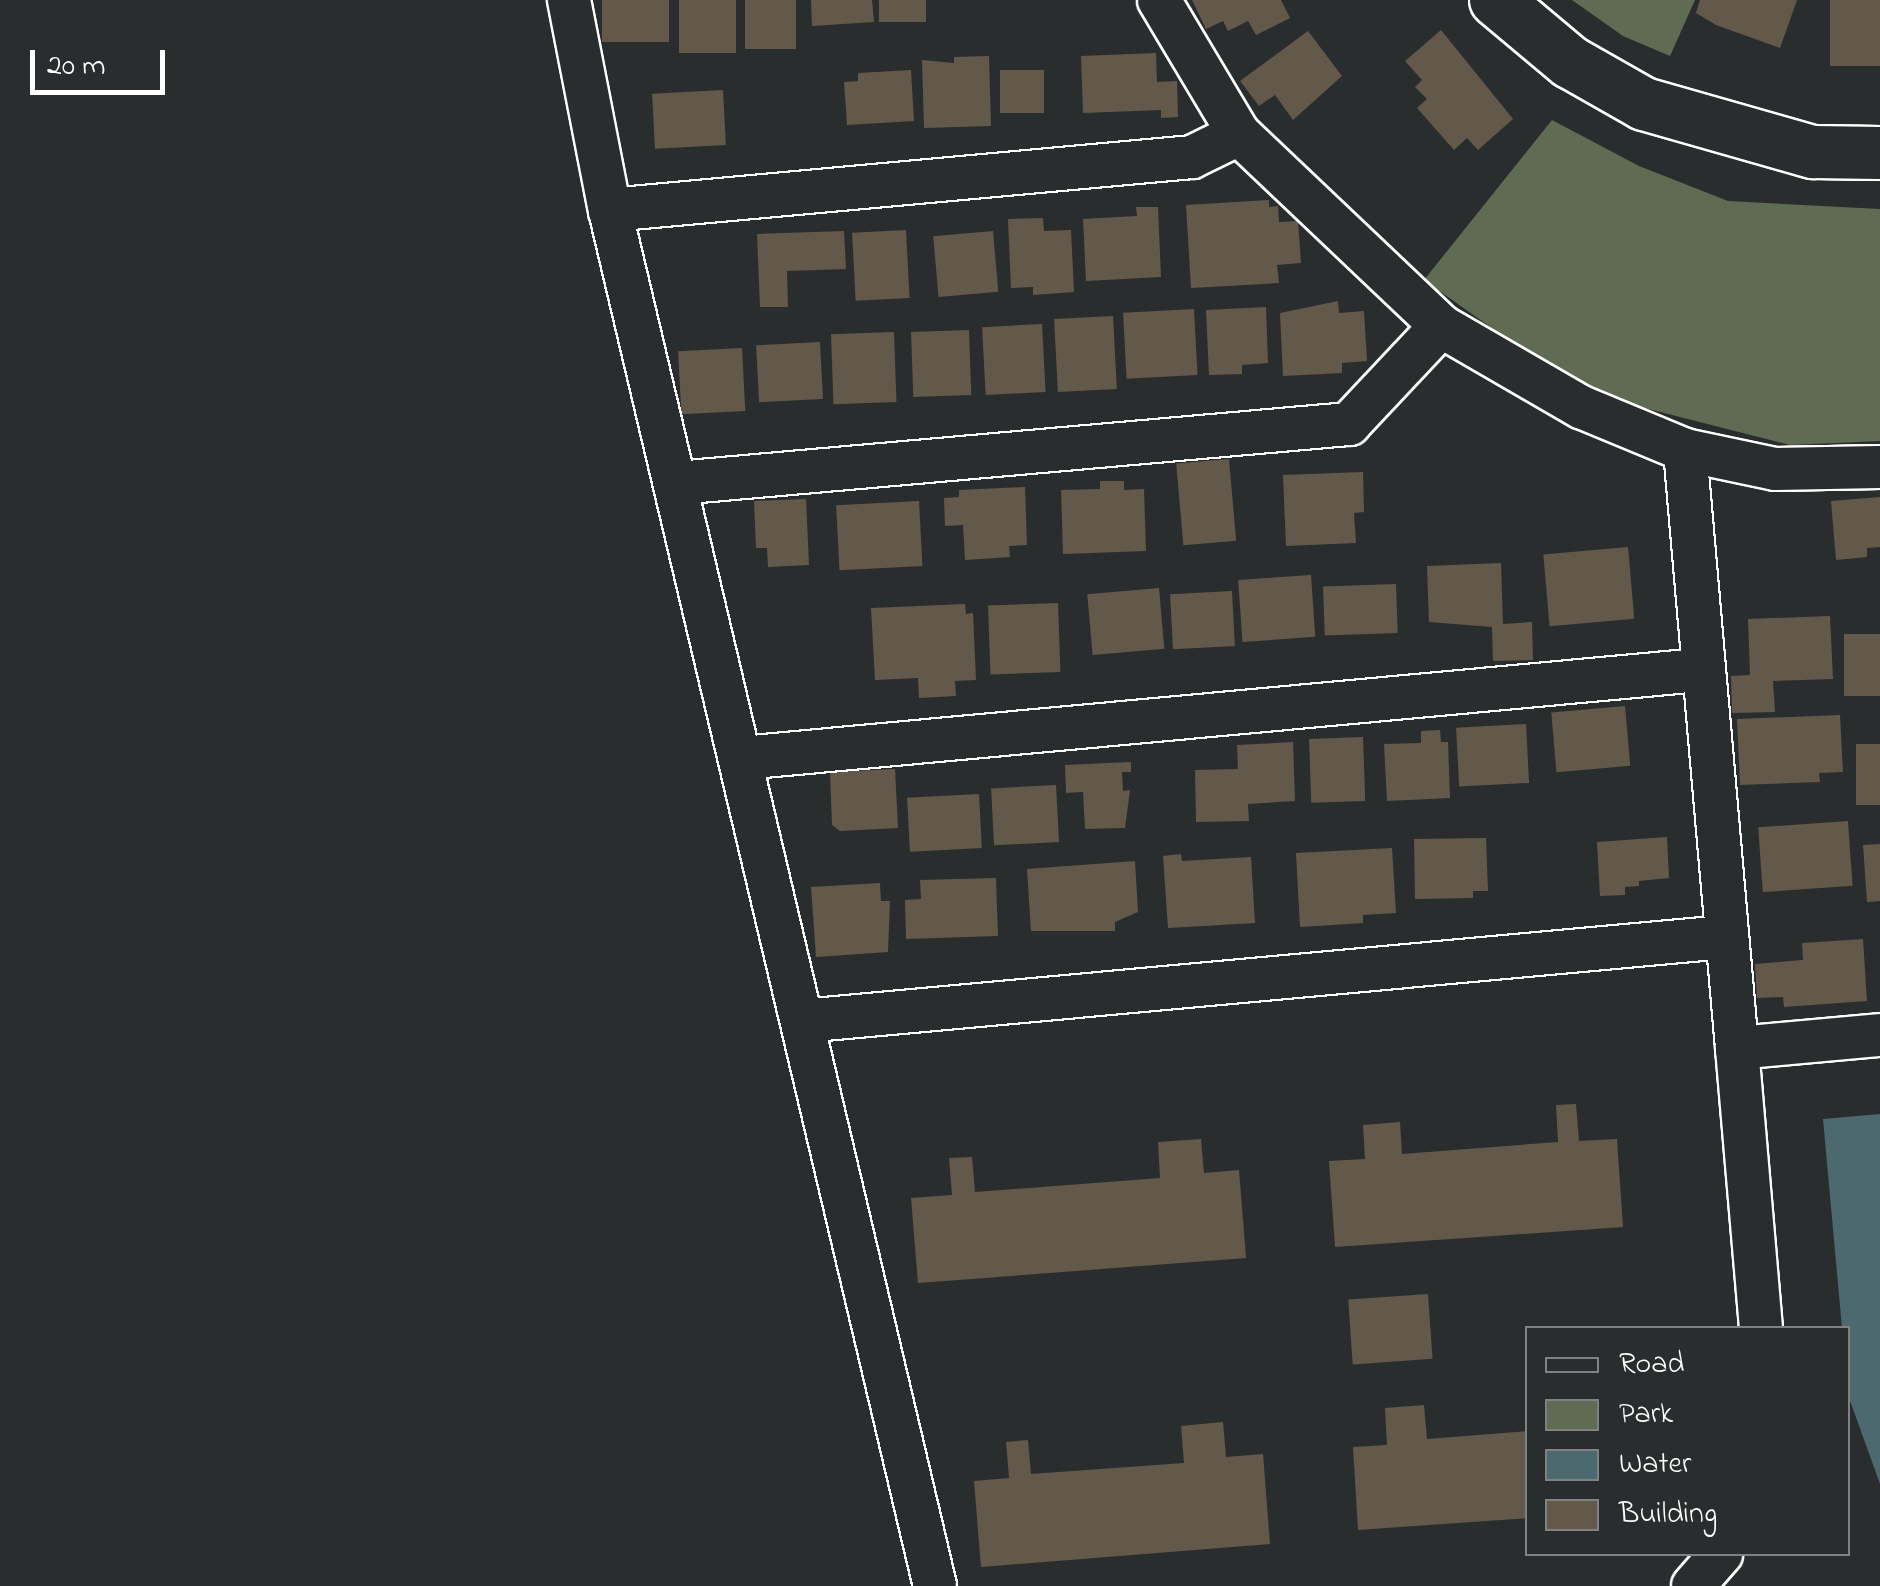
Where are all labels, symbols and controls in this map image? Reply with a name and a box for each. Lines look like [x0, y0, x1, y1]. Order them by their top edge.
scale bar [35, 30, 170, 92]
text: 20 m [47, 45, 106, 89]
legend [1525, 1326, 1850, 1556]
text: Road [1619, 1343, 1684, 1387]
text: Park [1619, 1393, 1673, 1437]
text: Water [1619, 1443, 1691, 1487]
text: Building [1619, 1493, 1717, 1537]

